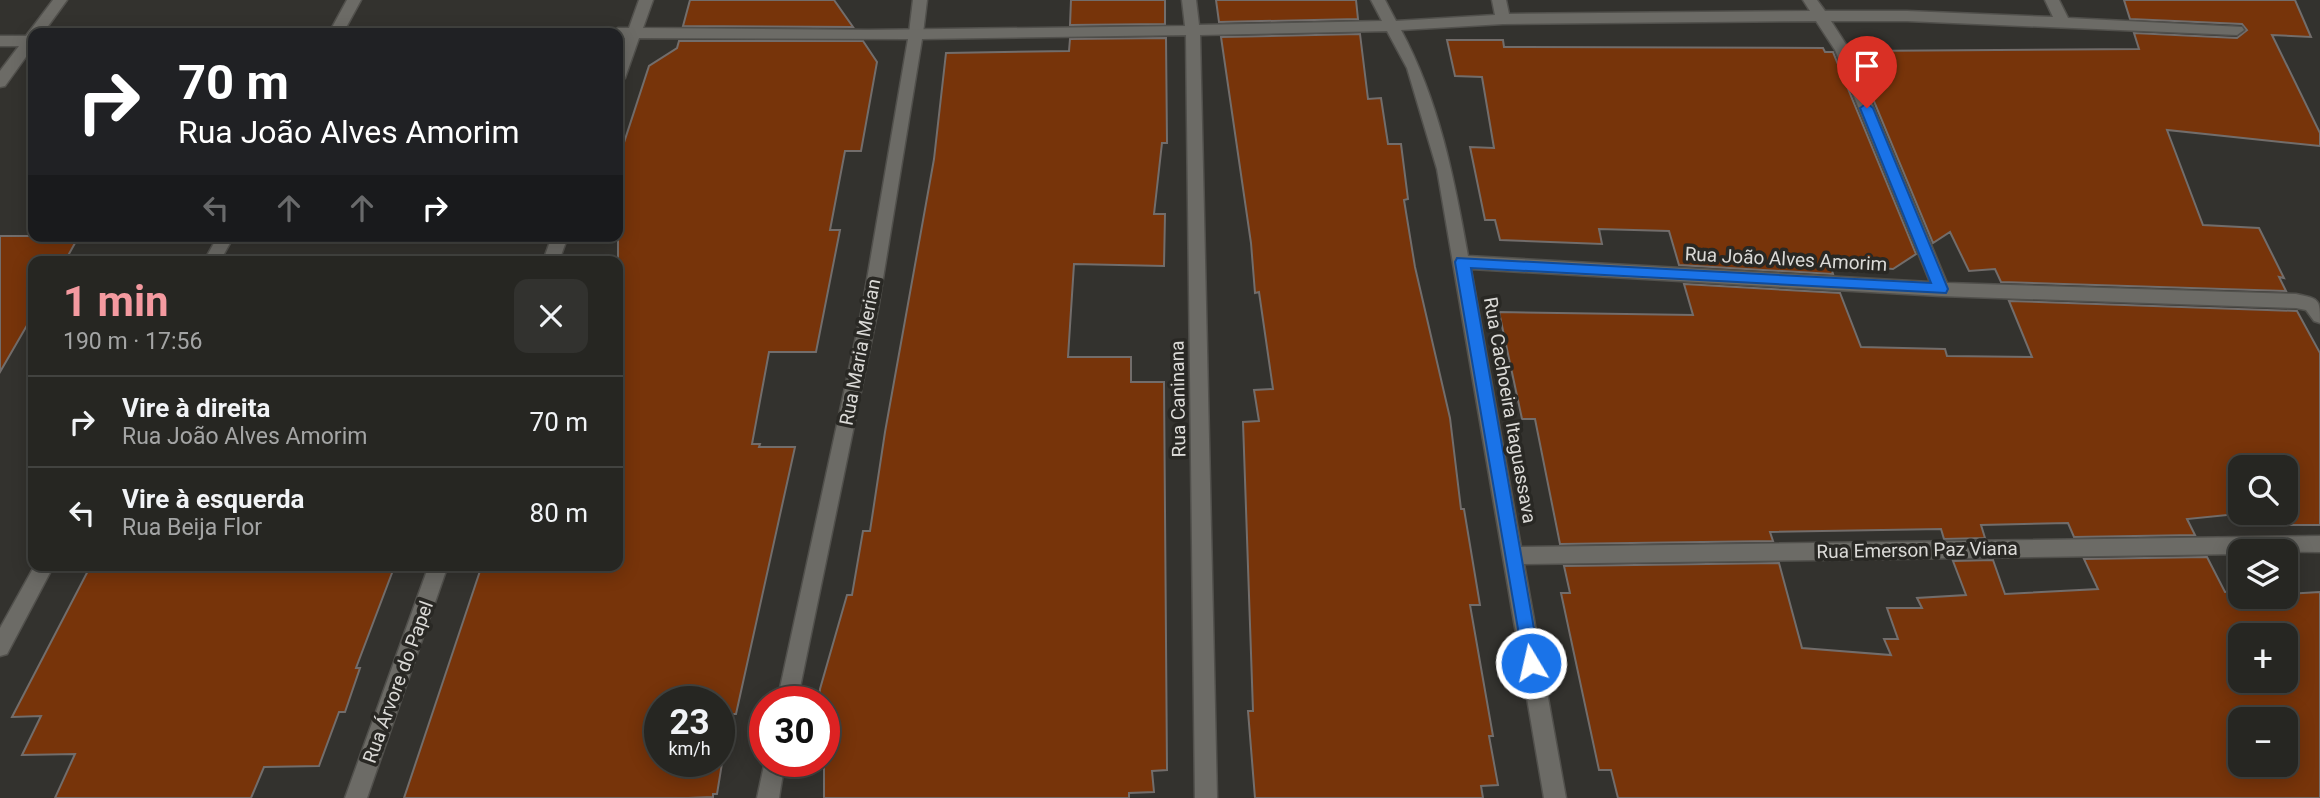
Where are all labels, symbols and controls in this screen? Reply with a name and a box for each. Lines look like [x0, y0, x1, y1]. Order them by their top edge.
pin [1837, 36, 1897, 108]
icon: arrive [1848, 47, 1886, 85]
text: 70 m [178, 54, 289, 111]
icon: right [63, 56, 154, 147]
text: Rua João Alves Amorim [178, 113, 519, 151]
icon: left [197, 189, 235, 227]
icon: ahead [270, 189, 308, 227]
icon: ahead [343, 189, 381, 227]
icon: right [416, 189, 454, 227]
street label: Rua João Alves Amorim [1684, 242, 1888, 276]
text: 1 min [63, 277, 169, 326]
street label: Rua Maria Merian [835, 277, 885, 427]
button: close [514, 279, 588, 353]
street label: Rua Cachoeira Itaguassava [1479, 295, 1541, 525]
text: 190 m · 17:56 [63, 328, 202, 355]
street label: Rua Caninana [1165, 340, 1191, 458]
text: Vire à direita [122, 393, 270, 423]
icon: right [63, 403, 101, 441]
text: 70 m [530, 407, 588, 437]
text: Rua João Alves Amorim [122, 423, 367, 450]
map controls [2228, 455, 2298, 777]
button: search [2228, 455, 2298, 525]
text: Vire à esquerda [122, 484, 305, 514]
icon: left [63, 494, 101, 532]
text: 80 m [530, 498, 588, 528]
text: Rua Beija Flor [122, 514, 262, 541]
street label: Rua Emerson Paz Viana [1816, 537, 2018, 563]
button: layers [2228, 539, 2298, 609]
street label: Rua Árvore do Papel [358, 598, 438, 766]
button: + [2228, 623, 2298, 693]
position arrow [1494, 626, 1568, 700]
speed limit sign: 30 [749, 686, 840, 777]
text: 23 [669, 702, 710, 743]
button: − [2228, 707, 2298, 777]
text: km/h [668, 738, 711, 759]

